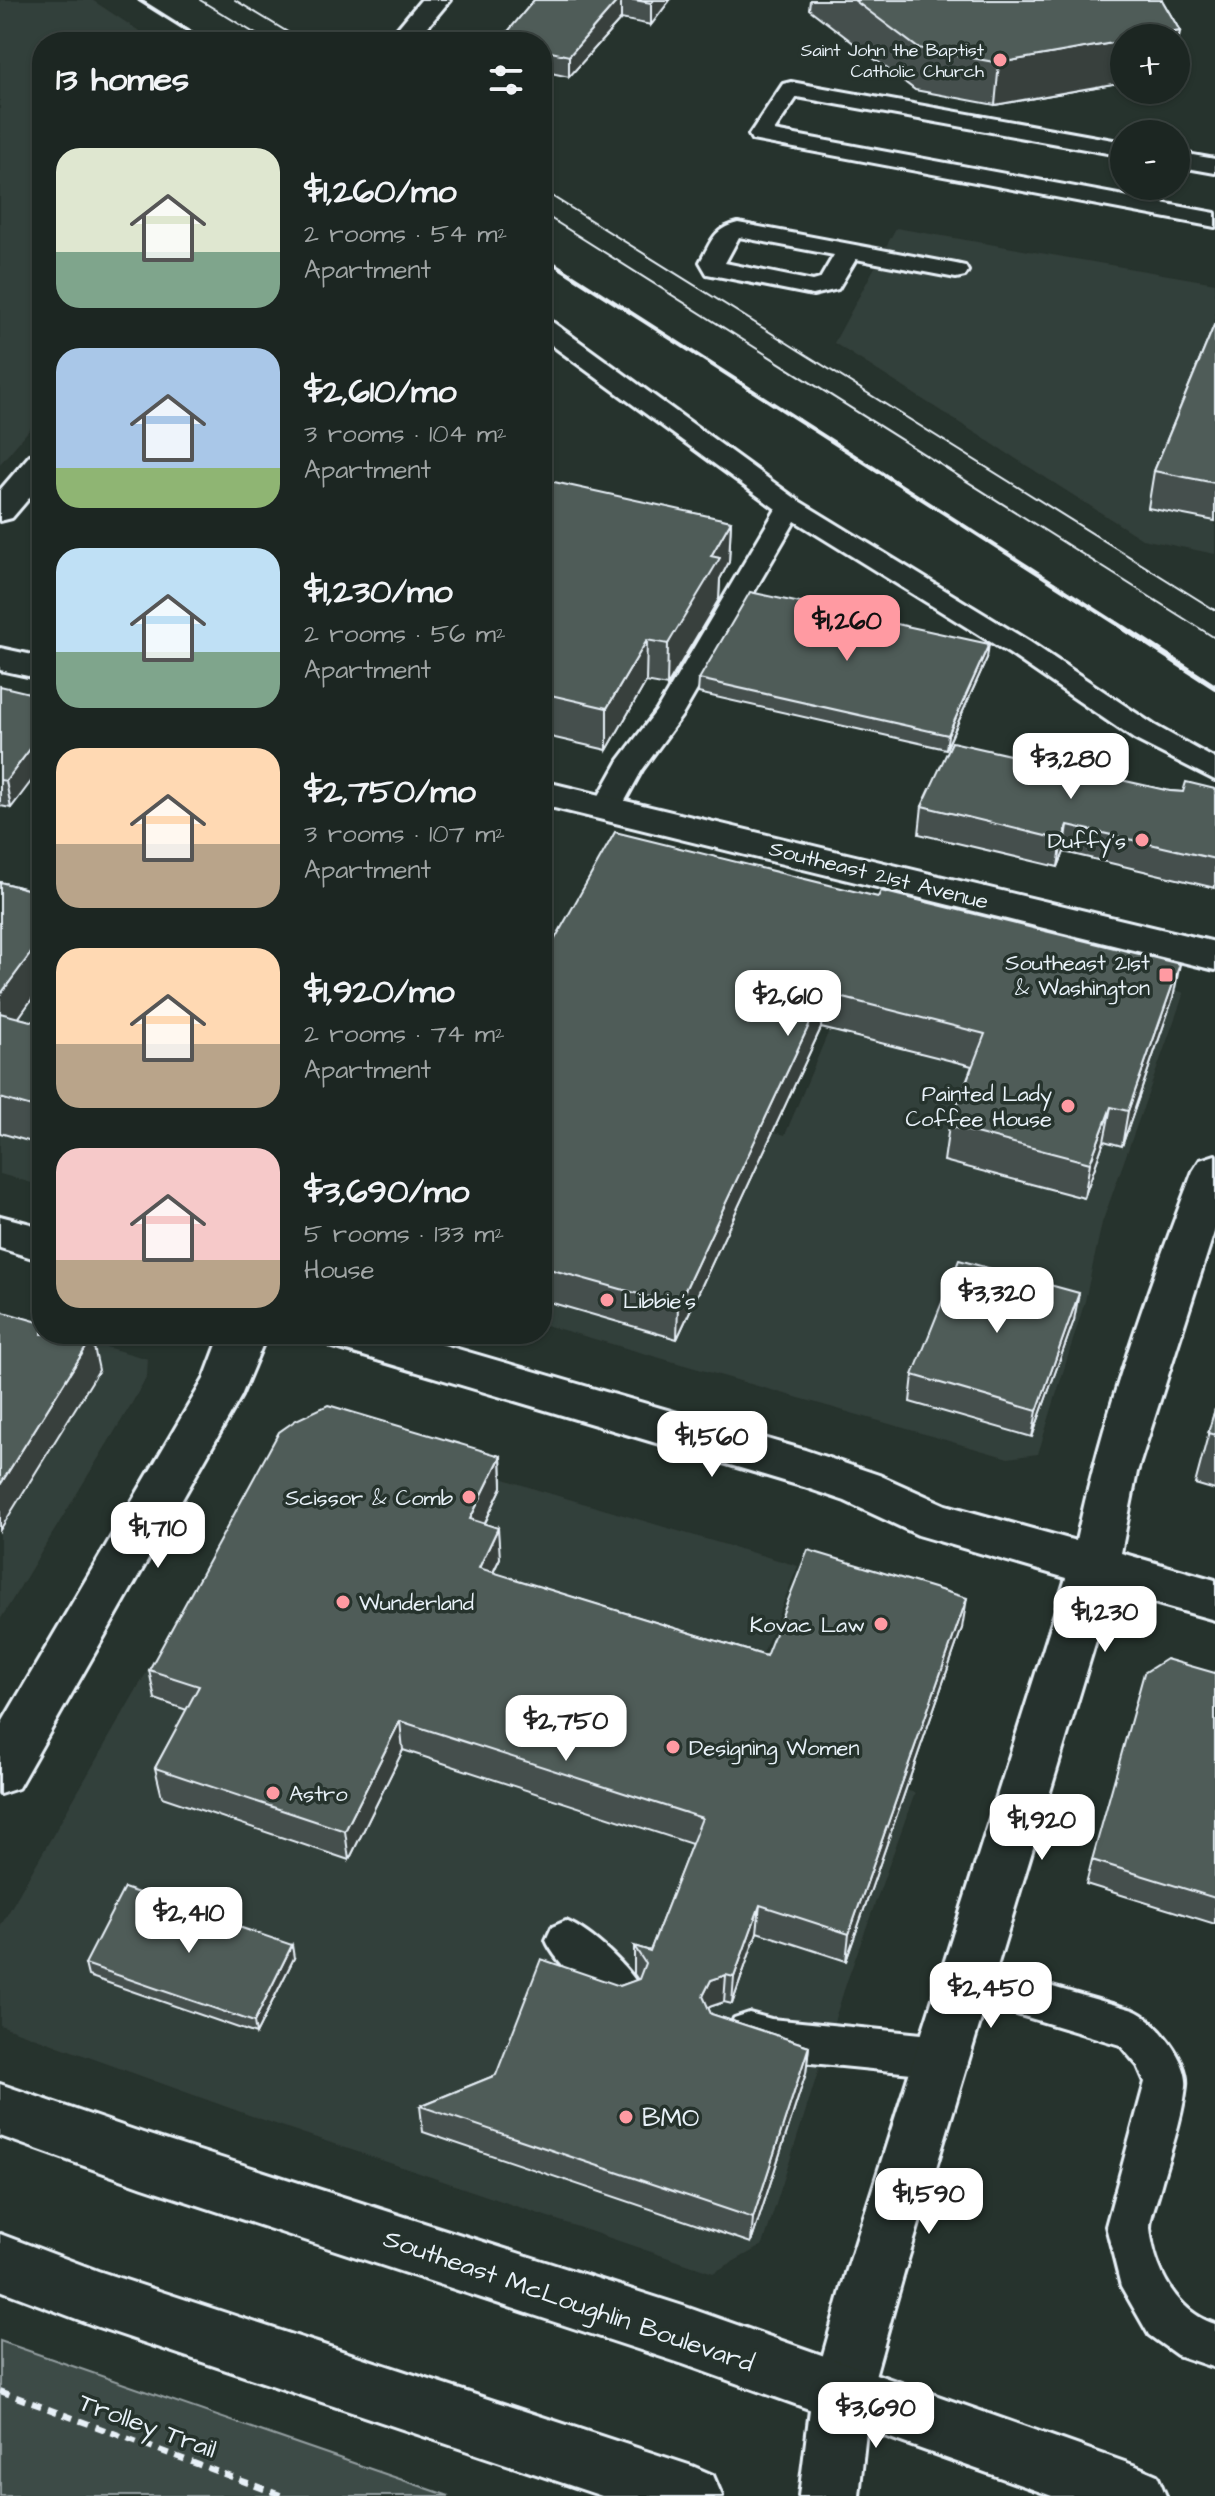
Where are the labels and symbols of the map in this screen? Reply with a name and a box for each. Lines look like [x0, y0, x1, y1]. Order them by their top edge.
place label: Saint John the Baptist Catholic Church [801, 38, 985, 84]
marker: Saint John the Baptist Catholic Church [991, 51, 1009, 69]
pin: $1,260 [782, 595, 912, 663]
pin: $3,280 [1006, 733, 1136, 801]
place label: Duffy's [1048, 826, 1126, 858]
marker: Duffy's [1133, 831, 1151, 849]
street label: Southeast 21st Avenue [766, 833, 992, 918]
place label: Southeast 21st & Washington [1005, 948, 1150, 1005]
marker: Southeast 21st & Washington [1157, 966, 1175, 984]
pin: $2,610 [723, 970, 853, 1038]
place label: Painted Lady Coffee House [905, 1079, 1052, 1135]
marker: Painted Lady Coffee House [1059, 1097, 1077, 1115]
pin: $3,320 [932, 1267, 1062, 1335]
place label: Libbie's [623, 1286, 696, 1317]
marker: Libbie's [598, 1291, 616, 1309]
pin: $1,560 [647, 1411, 777, 1479]
place label: Scissor & Comb [285, 1483, 453, 1514]
marker: Scissor & Comb [460, 1488, 478, 1506]
pin: $1,710 [93, 1502, 223, 1570]
pin: $1,230 [1040, 1586, 1170, 1654]
place label: Wunderland [359, 1588, 474, 1619]
marker: Wunderland [334, 1593, 352, 1611]
place label: Kovac Law [750, 1610, 865, 1641]
marker: Kovac Law [872, 1615, 890, 1633]
pin: $2,750 [501, 1695, 631, 1763]
place label: Designing Women [689, 1733, 859, 1765]
marker: Designing Women [664, 1738, 682, 1756]
place label: Astro [289, 1779, 348, 1810]
marker: Astro [264, 1784, 282, 1802]
pin: $1,920 [977, 1794, 1107, 1862]
pin: $2,410 [124, 1887, 254, 1955]
pin: $2,450 [926, 1962, 1056, 2030]
place label: BMO [642, 2100, 699, 2136]
marker: BMO [617, 2108, 635, 2126]
pin: $1,590 [864, 2168, 994, 2236]
street label: Southeast McLoughlin Boulevard [378, 2221, 759, 2383]
pin: $3,690 [811, 2382, 941, 2450]
street label: Trolley Trail [73, 2384, 221, 2469]

